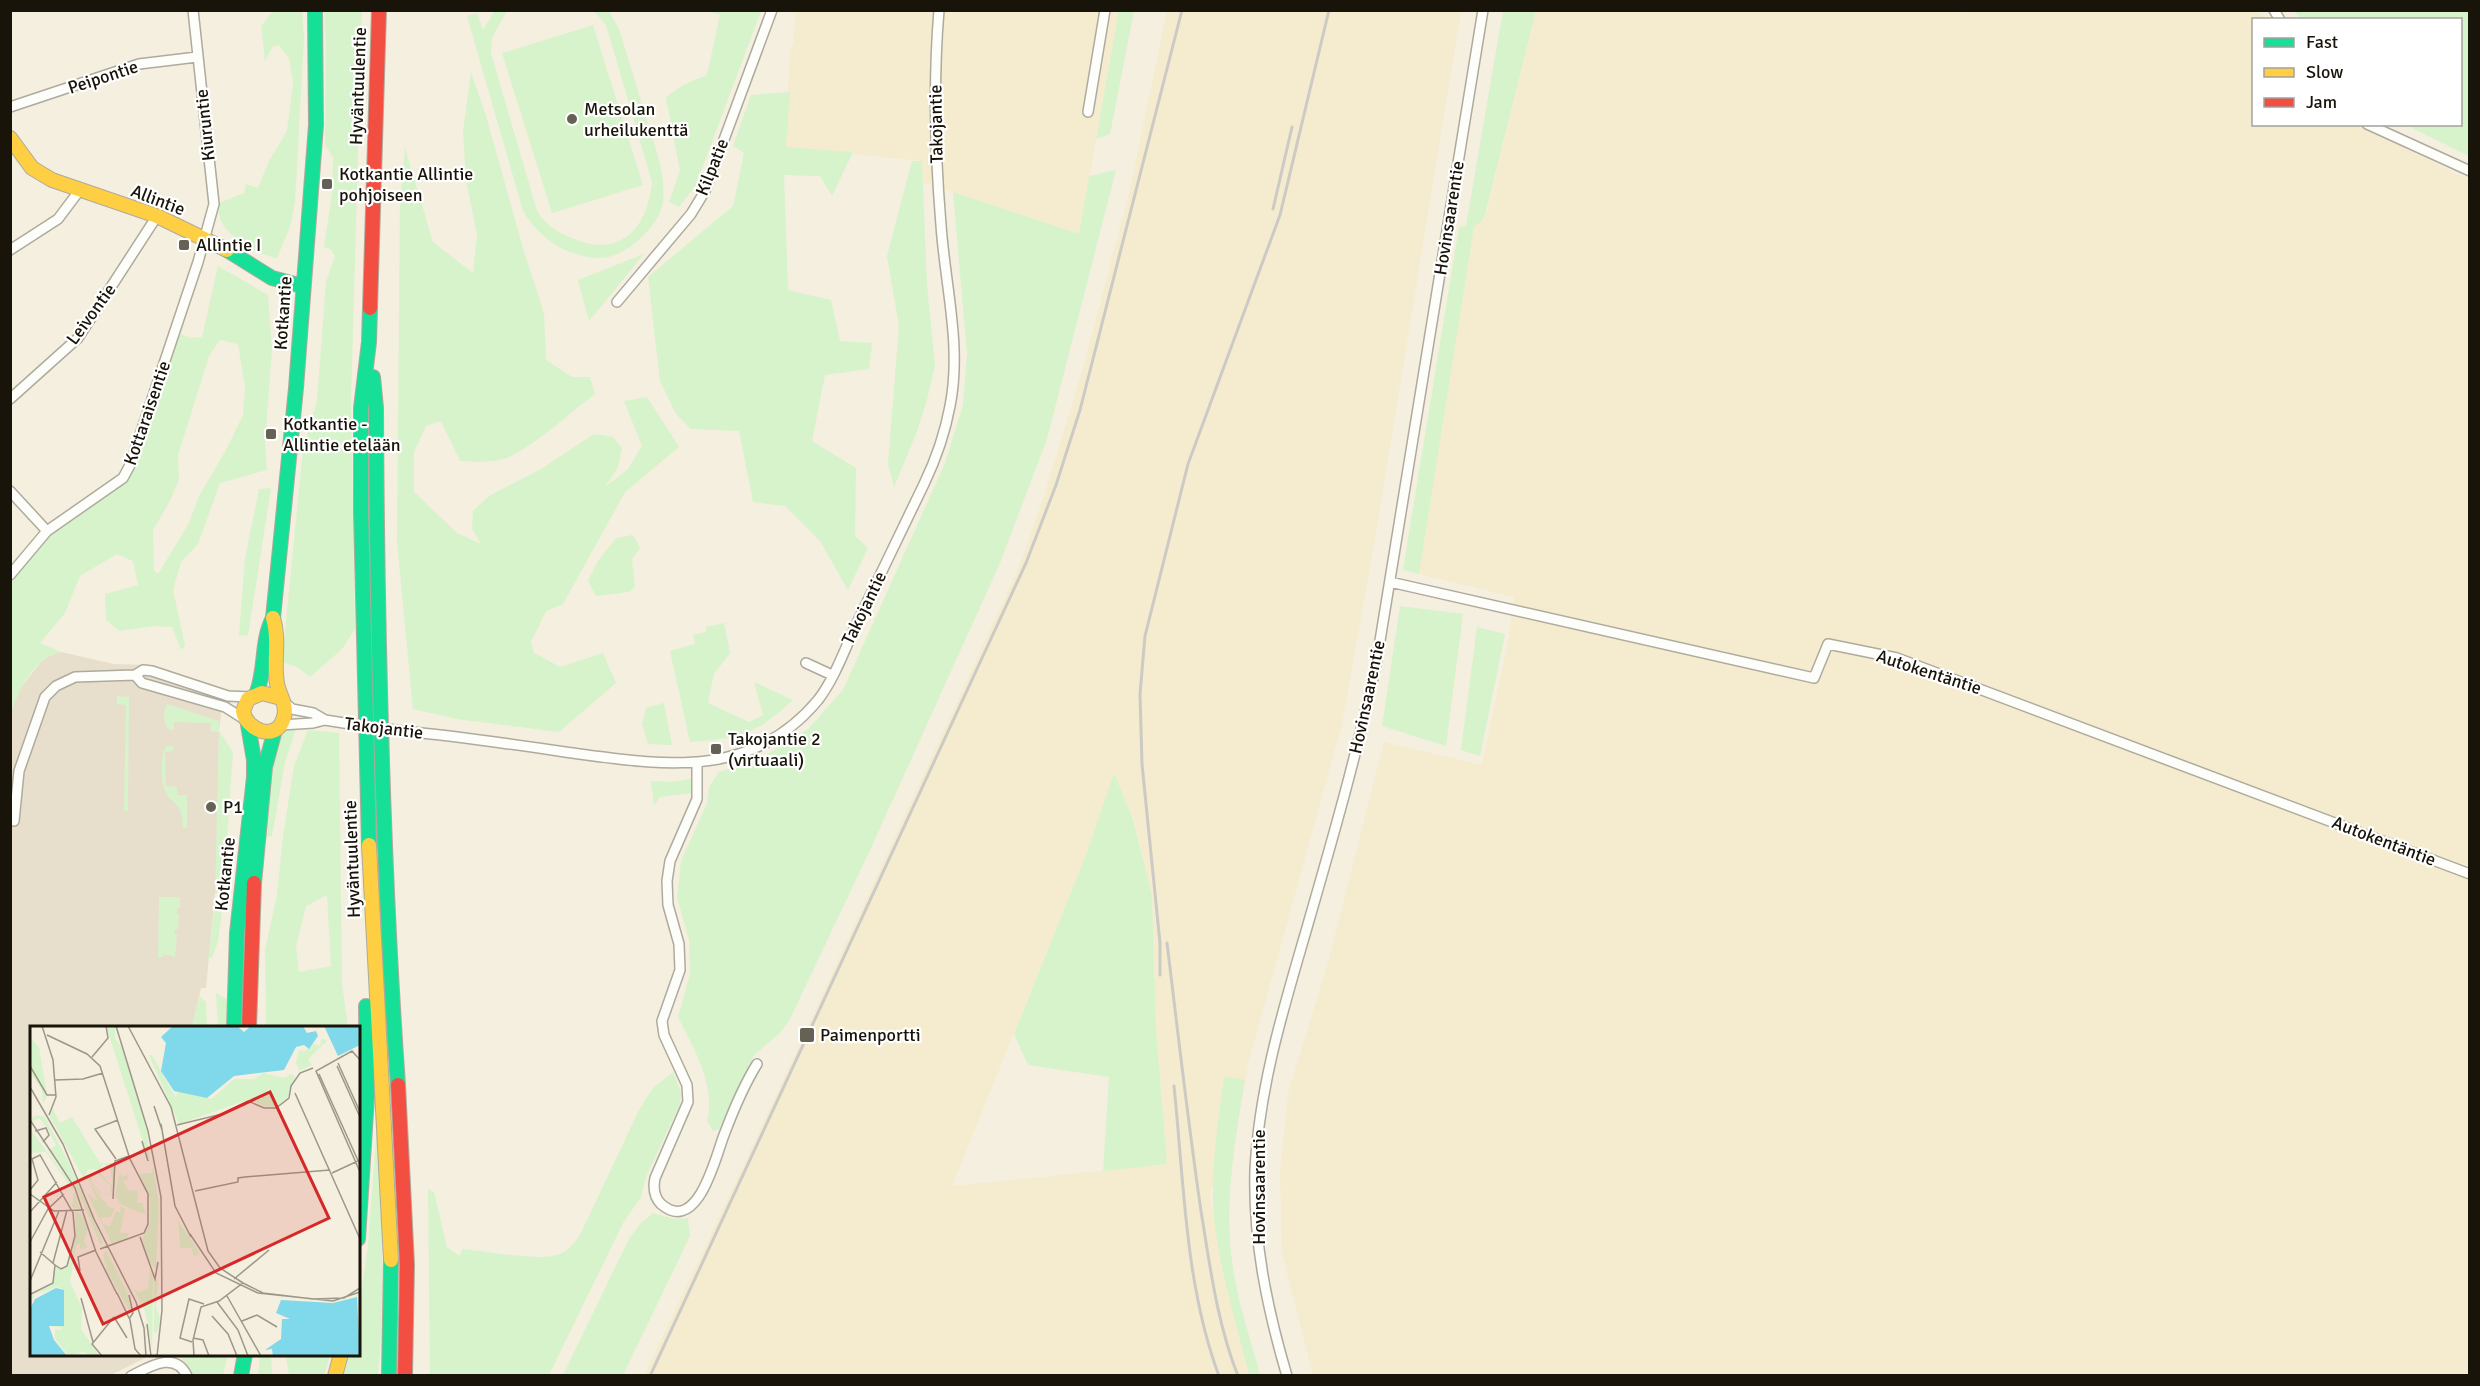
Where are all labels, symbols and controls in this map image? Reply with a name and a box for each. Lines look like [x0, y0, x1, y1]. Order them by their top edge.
legend [2252, 18, 2462, 126]
street label: Hyväntuulentie [345, 27, 371, 145]
text: Fast [2306, 31, 2338, 53]
street label: Peipontie [65, 55, 141, 99]
text: Slow [2306, 61, 2343, 83]
street label: Takojantie [924, 84, 948, 164]
street label: Kiuruntie [190, 88, 220, 162]
text: Jam [2306, 91, 2337, 113]
place label: Metsolan urheilukenttä [584, 98, 688, 141]
marker: Metsolan urheilukenttä [565, 112, 579, 126]
street label: Kilpatie [691, 135, 733, 199]
street label: Hovinsaarentie [1429, 159, 1469, 277]
place label: Kotkantie Allintie pohjoiseen [339, 163, 473, 206]
marker: Kotkantie Allintie pohjoiseen [320, 177, 334, 191]
street label: Allintie [128, 180, 188, 220]
place label: Allintie I [196, 234, 261, 256]
marker: Allintie I [177, 238, 191, 252]
street label: Kotkantie [269, 275, 297, 351]
street label: Leivontie [61, 279, 121, 349]
street label: Kottaraisentie [119, 358, 175, 468]
place label: Kotkantie - Allintie etelään [283, 413, 401, 456]
marker: Kotkantie - Allintie etelään [264, 427, 278, 441]
street label: Takojantie [837, 568, 891, 648]
street label: Hovinsaarentie [1344, 638, 1390, 756]
street label: Autokentäntie [1874, 645, 1984, 699]
street label: Takojantie [343, 712, 425, 744]
place label: Takojantie 2 (virtuaali) [728, 728, 821, 771]
marker: Takojantie 2 (virtuaali) [709, 742, 723, 756]
place label: P1 [223, 796, 243, 818]
marker: P1 [204, 800, 218, 814]
street label: Hyväntuulentie [339, 800, 365, 918]
street label: Autokentäntie [2329, 811, 2439, 871]
street label: Kotkantie [210, 836, 240, 912]
place label: Paimenportti [820, 1024, 921, 1046]
inset map [30, 1026, 360, 1356]
marker: Paimenportti [798, 1026, 816, 1044]
street label: Hovinsaarentie [1248, 1129, 1270, 1245]

